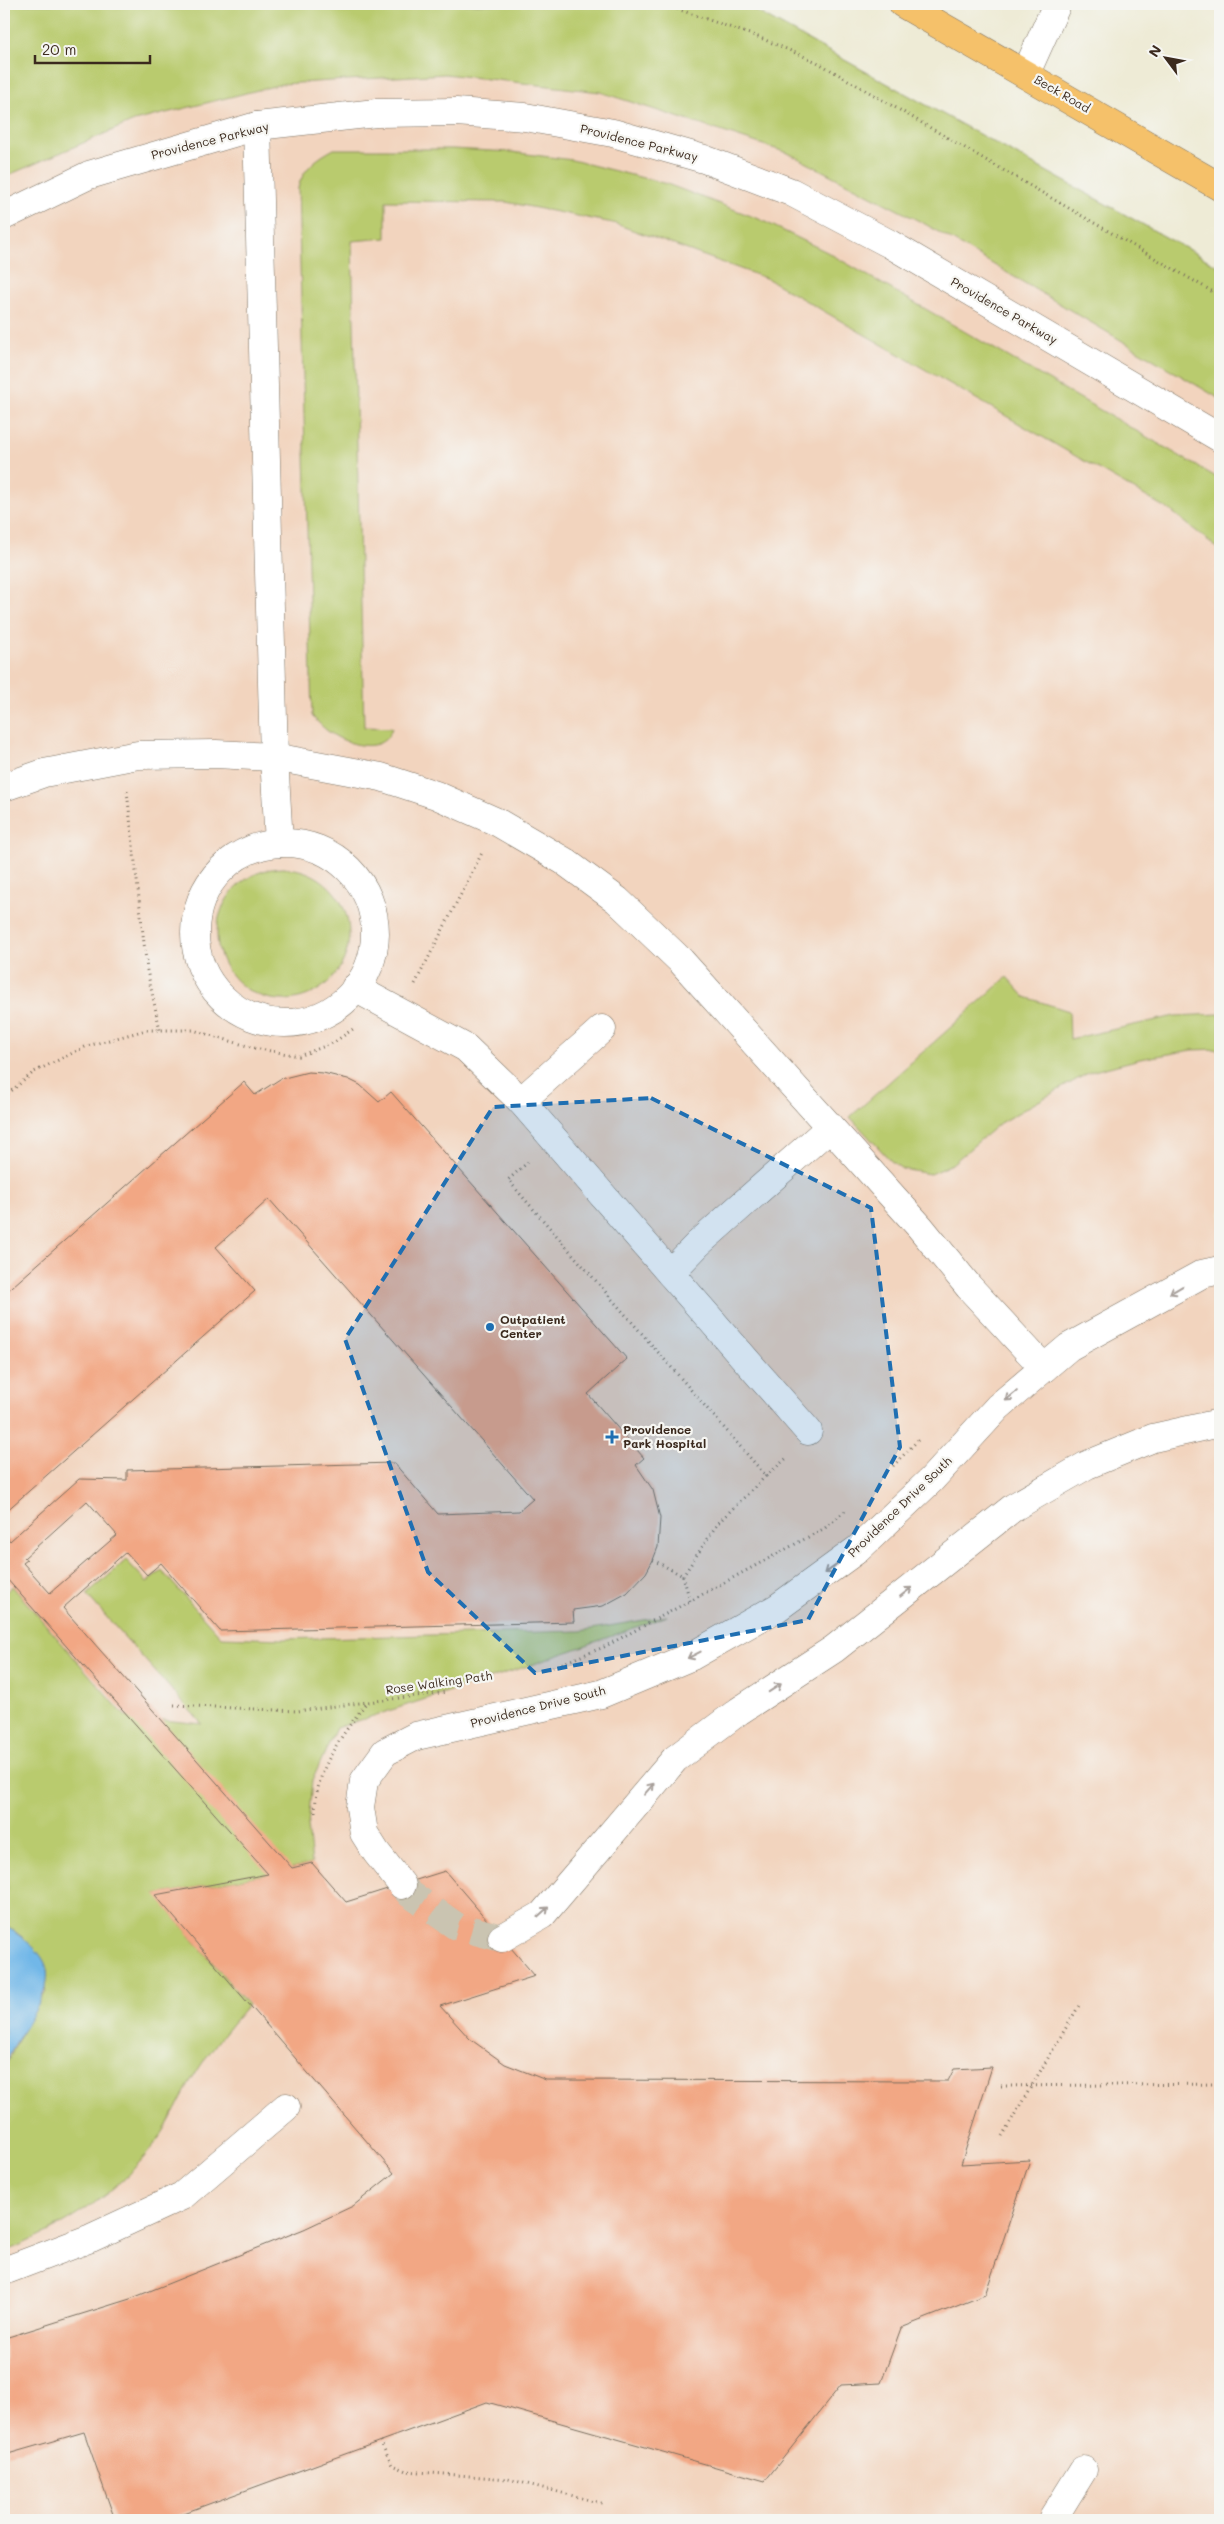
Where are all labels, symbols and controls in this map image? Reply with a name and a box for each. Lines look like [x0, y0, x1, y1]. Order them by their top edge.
scale bar [35, 32, 150, 64]
north arrow [1142, 32, 1192, 82]
text: 20 m [42, 39, 76, 59]
text: N [1144, 41, 1165, 60]
street label: Beck Road [1032, 71, 1094, 116]
street label: Providence Parkway [149, 118, 270, 162]
street label: Providence Parkway [579, 120, 700, 164]
street label: Providence Parkway [948, 273, 1061, 347]
one-way arrow [1170, 1285, 1184, 1295]
place label: Outpatient Center [500, 1311, 566, 1341]
marker: Outpatient Center [484, 1321, 496, 1333]
one-way arrow [1005, 1391, 1018, 1402]
place label: Providence Park Hospital [623, 1421, 706, 1451]
marker: Providence Park Hospital [605, 1430, 619, 1444]
street label: Providence Drive South [844, 1452, 955, 1560]
one-way arrow [824, 1564, 838, 1574]
one-way arrow [900, 1587, 913, 1598]
one-way arrow [686, 1650, 701, 1660]
street label: Rose Walking Path [385, 1667, 493, 1697]
street label: Providence Drive South [469, 1681, 607, 1731]
one-way arrow [768, 1682, 782, 1693]
one-way arrow [643, 1782, 654, 1795]
one-way arrow [537, 1906, 550, 1918]

